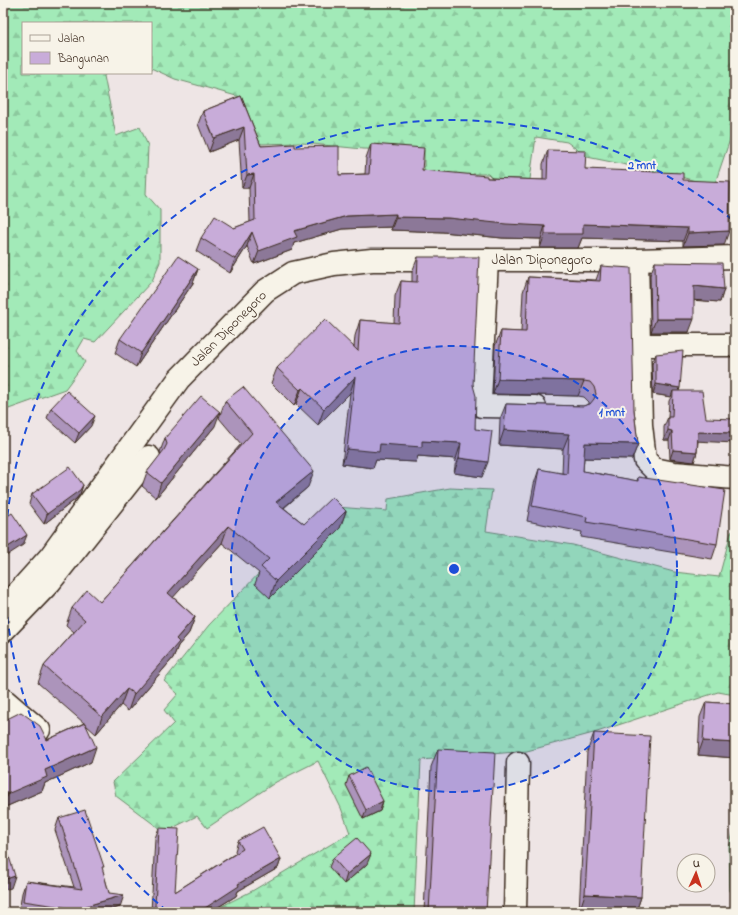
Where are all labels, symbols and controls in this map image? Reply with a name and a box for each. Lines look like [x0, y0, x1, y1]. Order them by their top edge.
legend [22, 22, 152, 74]
text: Jalan [58, 30, 85, 48]
text: Bangunan [57, 50, 109, 69]
text: 2 mnt [627, 157, 657, 175]
street label: Jalan Diponegoro [492, 250, 592, 272]
street label: Jalan Diponegoro [186, 286, 273, 373]
text: 1 mnt [599, 404, 626, 422]
centre of rings [447, 562, 461, 576]
north arrow [676, 853, 716, 893]
text: U [693, 856, 700, 872]

